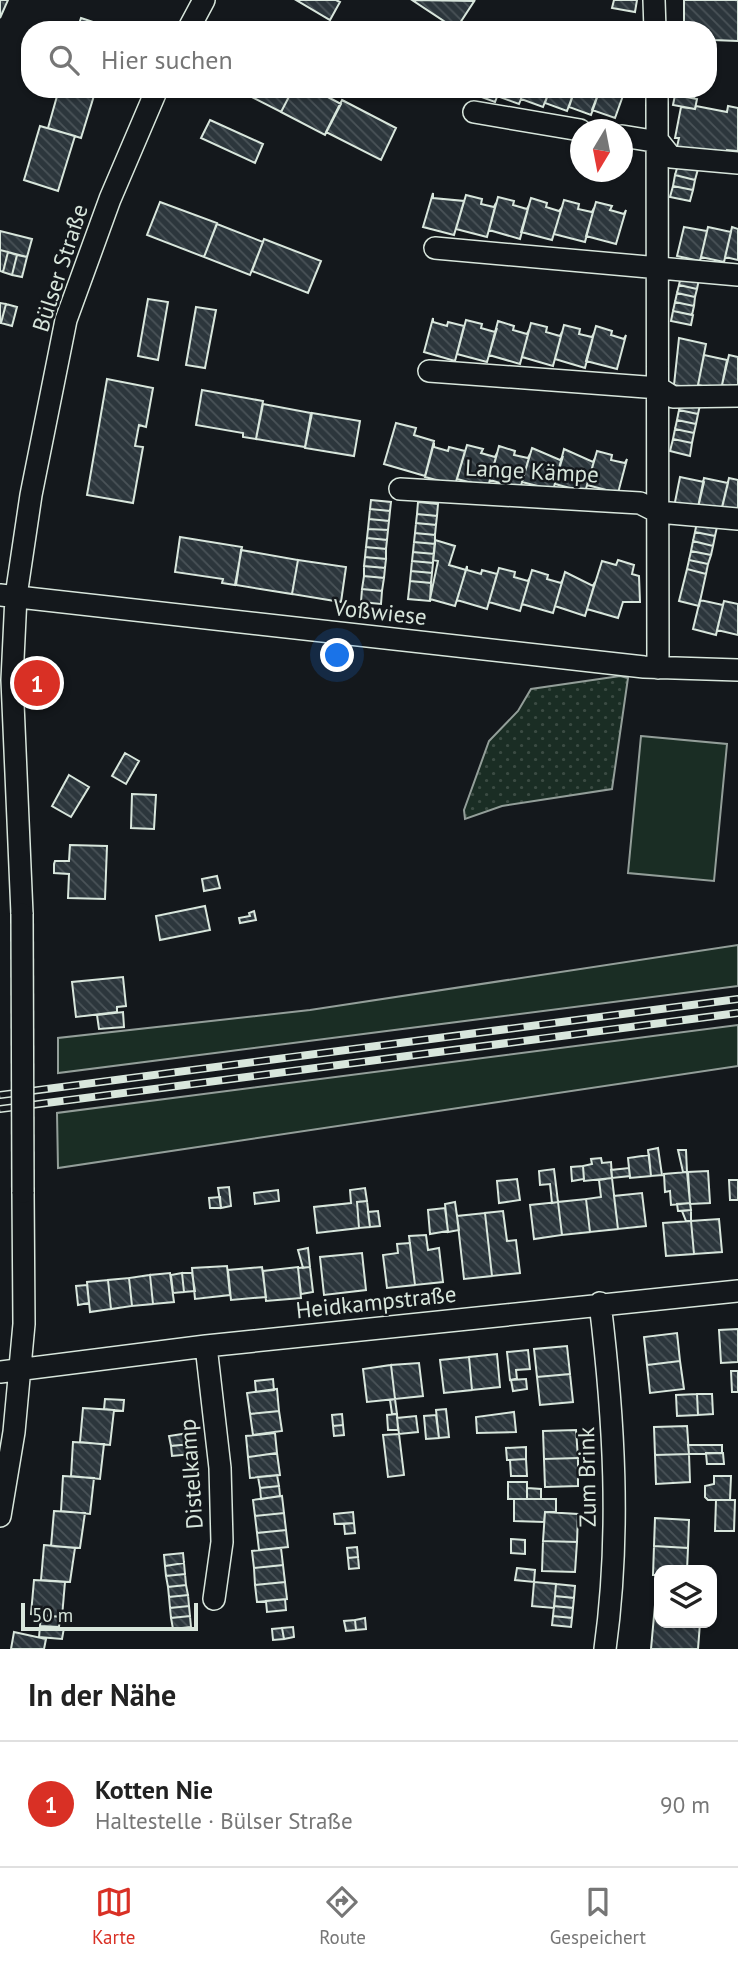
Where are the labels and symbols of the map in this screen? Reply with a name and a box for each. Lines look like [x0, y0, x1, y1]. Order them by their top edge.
north arrow [570, 119, 633, 182]
street label: Bülser Straße [25, 200, 94, 335]
street label: Lange Kämpe [464, 453, 600, 488]
street label: Voßwiese [331, 592, 428, 631]
your location [320, 638, 354, 672]
pin: 1 [14, 657, 60, 709]
street label: Heidkampstraße [294, 1279, 458, 1324]
street label: Distelkamp [172, 1418, 209, 1530]
street label: Zum Brink [571, 1427, 602, 1527]
scale bar [21, 1600, 198, 1632]

